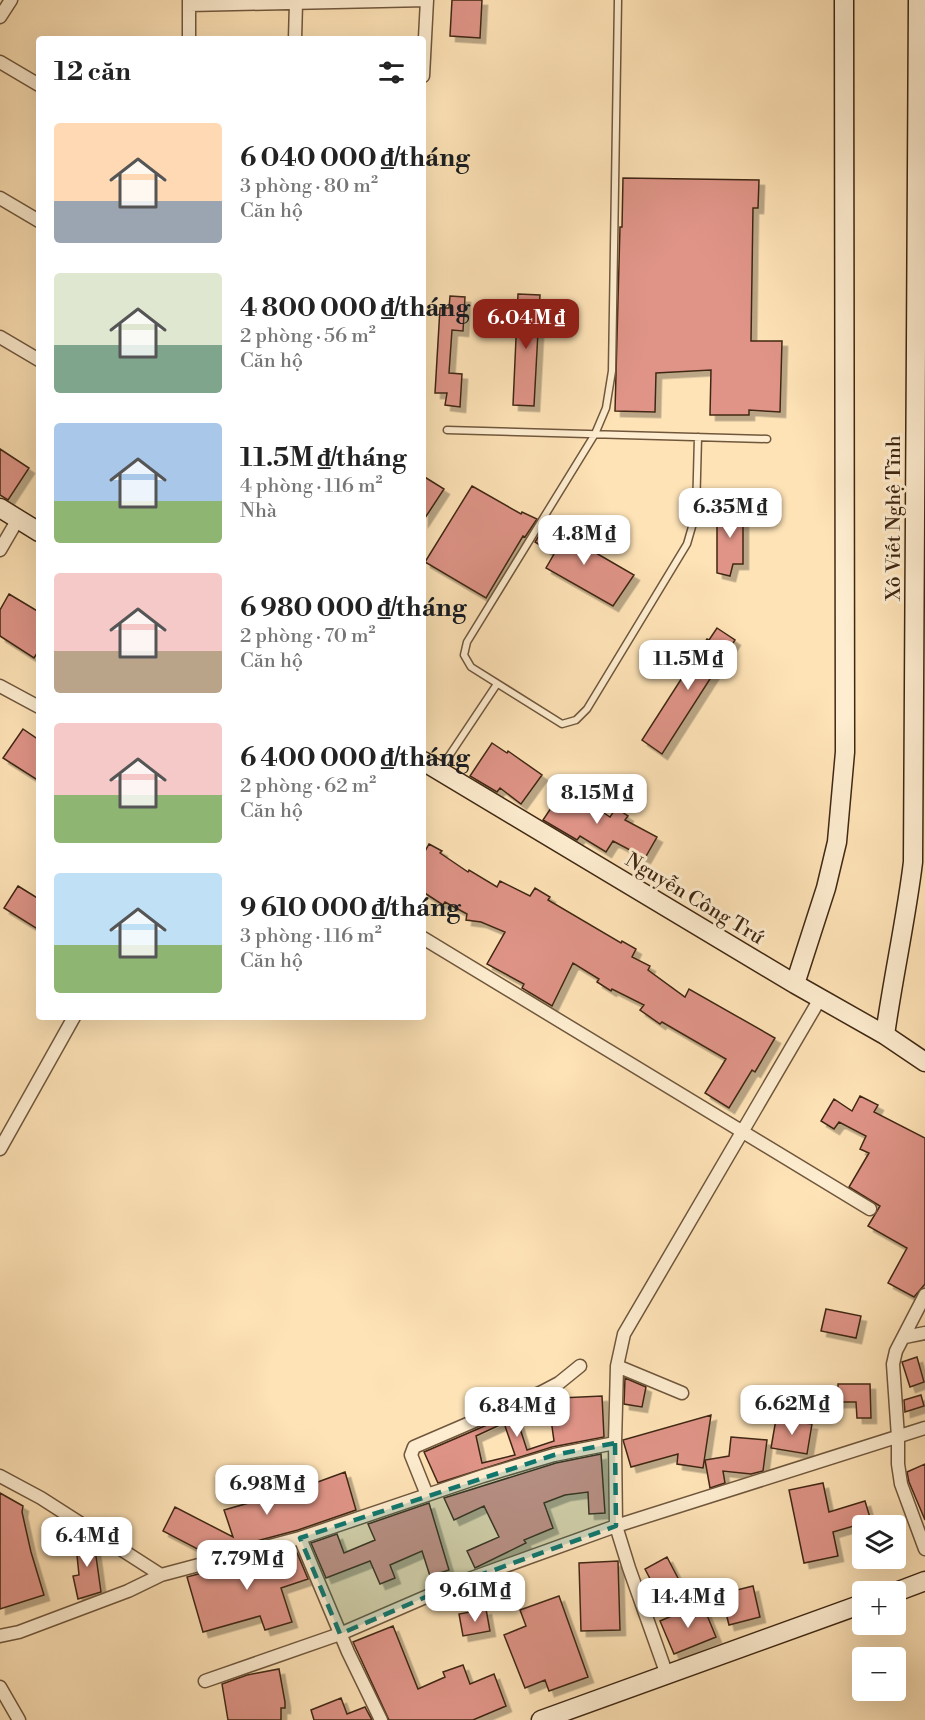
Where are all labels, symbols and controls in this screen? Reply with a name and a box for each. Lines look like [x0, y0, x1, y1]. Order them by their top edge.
text: 12 căn [54, 56, 131, 88]
icon: filters [375, 56, 408, 89]
text: 6 040 000 ₫/tháng [240, 142, 470, 174]
icon: home [102, 147, 174, 219]
text: 3 phòng · 80 m² [240, 174, 378, 199]
text: Căn hộ [240, 199, 303, 224]
text: 4 800 000 ₫/tháng [240, 292, 470, 324]
icon: home [102, 297, 174, 369]
pin: 6.04M ₫ [471, 299, 581, 350]
text: 6.04M ₫ [487, 306, 565, 331]
text: 2 phòng · 56 m² [240, 324, 376, 349]
text: Căn hộ [240, 349, 303, 374]
street label: Xô Viết Nghệ Tĩnh [882, 435, 907, 602]
text: 11.5M ₫/tháng [240, 442, 407, 474]
icon: home [102, 447, 174, 519]
text: 4 phòng · 116 m² [240, 474, 383, 499]
pin: 6.35M ₫ [675, 488, 785, 539]
text: 6.35M ₫ [693, 495, 767, 520]
text: Nhà [240, 499, 277, 524]
pin: 4.8M ₫ [535, 515, 633, 566]
text: 4.8M ₫ [552, 522, 616, 547]
text: 6 980 000 ₫/tháng [240, 592, 466, 624]
icon: home [102, 597, 174, 669]
text: 2 phòng · 70 m² [240, 624, 376, 649]
pin: 11.5M ₫ [633, 640, 743, 691]
text: 11.5M ₫ [653, 647, 723, 672]
text: Căn hộ [240, 649, 303, 674]
text: 6 400 000 ₫/tháng [240, 742, 470, 774]
icon: home [102, 747, 174, 819]
text: 2 phòng · 62 m² [240, 774, 376, 799]
pin: 8.15M ₫ [542, 774, 652, 825]
text: 8.15M ₫ [561, 781, 633, 806]
text: Căn hộ [240, 799, 303, 824]
street label: Nguyễn Công Trứ [620, 848, 769, 951]
text: 9 610 000 ₫/tháng [240, 892, 461, 924]
icon: home [102, 897, 174, 969]
text: 3 phòng · 116 m² [240, 924, 382, 949]
text: Căn hộ [240, 949, 303, 974]
pin: 6.62M ₫ [737, 1385, 847, 1436]
pin: 6.84M ₫ [462, 1387, 572, 1438]
text: 6.62M ₫ [754, 1392, 830, 1417]
text: 6.84M ₫ [479, 1394, 555, 1419]
pin: 6.98M ₫ [212, 1465, 322, 1516]
text: 6.98M ₫ [229, 1472, 305, 1497]
map controls [852, 1515, 906, 1701]
button: layers [852, 1515, 906, 1569]
pin: 6.4M ₫ [38, 1517, 136, 1568]
text: 6.4M ₫ [55, 1524, 119, 1549]
pin: 7.79M ₫ [192, 1540, 302, 1591]
text: 7.79M ₫ [211, 1547, 283, 1572]
pin: 9.61M ₫ [420, 1572, 530, 1623]
pin: 14.4M ₫ [633, 1578, 743, 1629]
text: 9.61M ₫ [439, 1579, 511, 1604]
button: + [852, 1581, 906, 1635]
text: 14.4M ₫ [652, 1585, 725, 1610]
button: − [852, 1647, 906, 1701]

